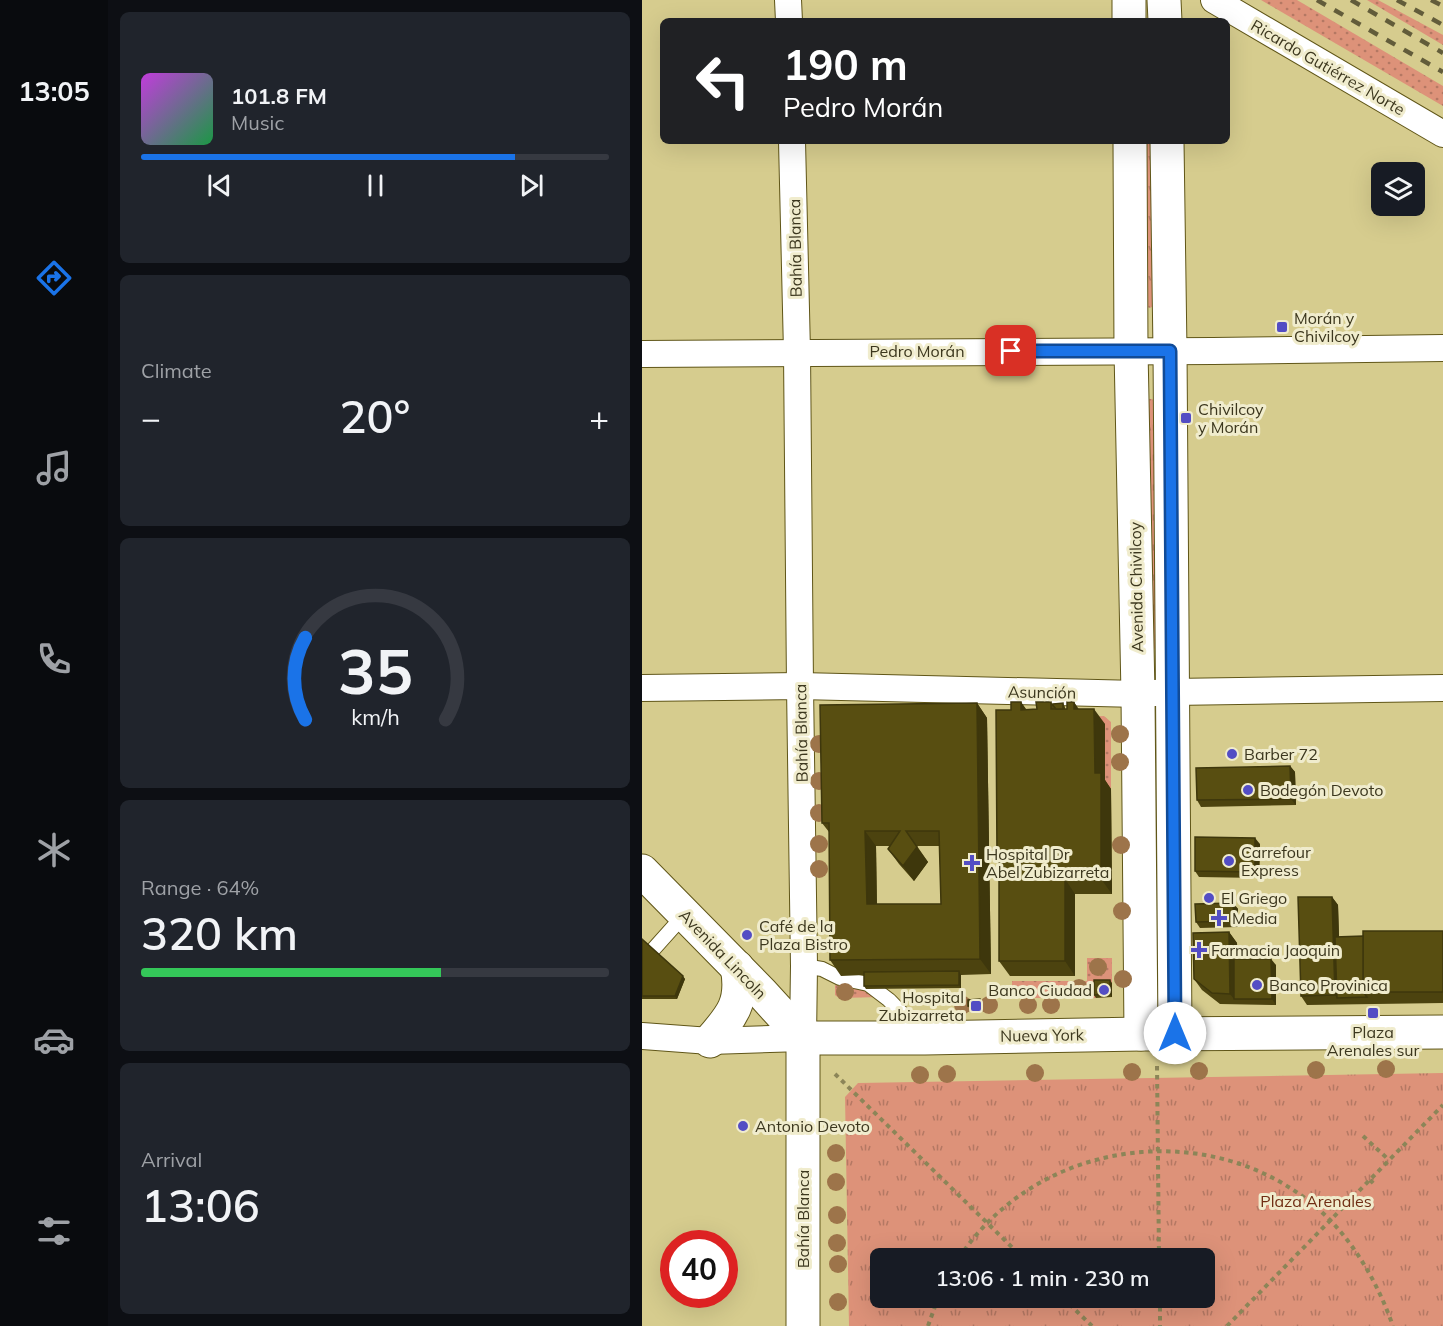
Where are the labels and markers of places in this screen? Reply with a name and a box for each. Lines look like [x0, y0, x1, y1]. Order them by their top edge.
place label: Morán y Chivilcoy [1294, 308, 1360, 346]
marker: Morán y Chivilcoy [1275, 320, 1289, 334]
pin [985, 325, 1036, 376]
place label: Chivilcoy y Morán [1198, 399, 1264, 437]
marker: Chivilcoy y Morán [1179, 411, 1193, 425]
place label: Barber 72 [1244, 744, 1318, 764]
marker: Barber 72 [1225, 747, 1239, 761]
place label: Bodegón Devoto [1260, 780, 1383, 800]
marker: Bodegón Devoto [1241, 783, 1255, 797]
place label: Carrefour Express [1241, 842, 1311, 880]
place label: Hospital Dr Abel Zubizarreta [986, 844, 1109, 882]
marker: Hospital Dr Abel Zubizarreta [963, 854, 981, 872]
marker: Carrefour Express [1222, 854, 1236, 868]
place label: El Griego [1221, 888, 1287, 908]
marker: El Griego [1202, 891, 1216, 905]
place label: Media [1232, 908, 1277, 928]
marker: Media [1210, 909, 1228, 927]
place label: Café de la Plaza Bistro [759, 916, 848, 954]
marker: Café de la Plaza Bistro [740, 928, 754, 942]
place label: Farmacia Jaoquin [1211, 940, 1340, 960]
marker: Farmacia Jaoquin [1192, 943, 1206, 957]
place label: Banco Provinica [1269, 975, 1388, 995]
marker: Banco Provinica [1250, 978, 1264, 992]
place label: Banco Ciudad [988, 980, 1092, 1000]
marker: Banco Ciudad [1097, 983, 1111, 997]
place label: Hospital Zubizarreta [879, 987, 964, 1025]
marker: Hospital Zubizarreta [969, 999, 983, 1013]
marker: Plaza Arenales sur [1366, 1006, 1380, 1020]
place label: Plaza Arenales sur [1327, 1022, 1420, 1060]
place label: Antonio Devoto [755, 1116, 870, 1136]
marker: Antonio Devoto [736, 1119, 750, 1133]

